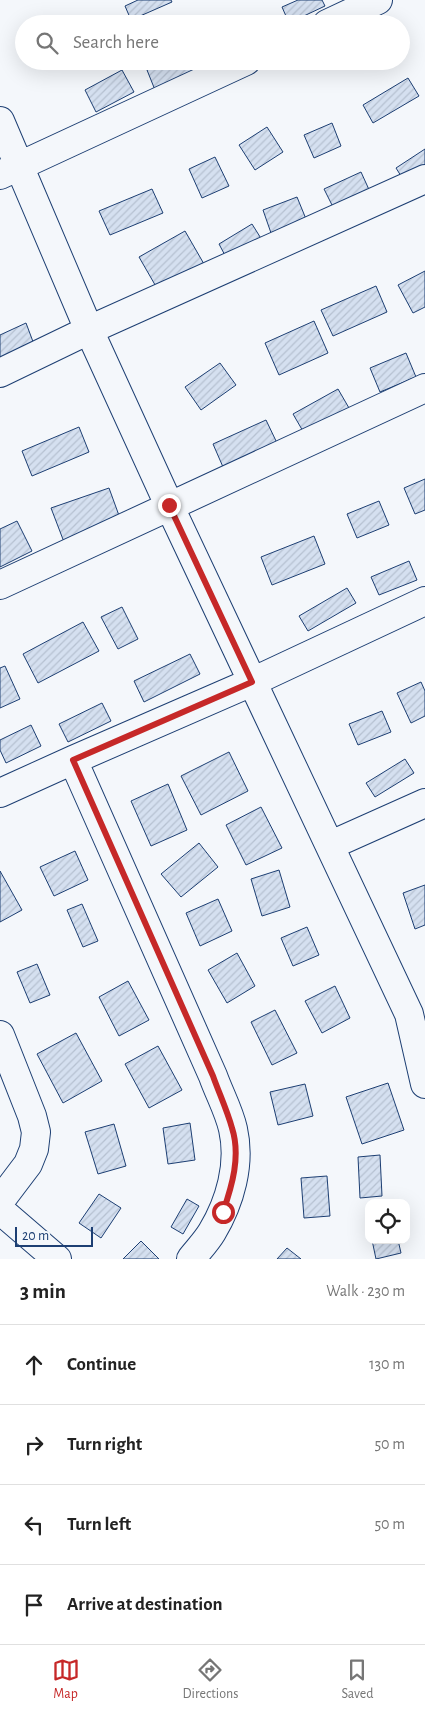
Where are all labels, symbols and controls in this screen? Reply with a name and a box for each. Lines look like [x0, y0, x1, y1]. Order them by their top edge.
search box [15, 15, 410, 70]
icon: search [33, 29, 61, 57]
text: Search here [73, 33, 159, 52]
route end [158, 494, 181, 517]
map controls [365, 1199, 410, 1244]
button: locate [365, 1199, 410, 1244]
route start [212, 1201, 235, 1224]
scale bar [15, 1224, 92, 1247]
text: 20 m [22, 1229, 49, 1243]
text: 3 min [20, 1281, 66, 1302]
text: Walk · 230 m [326, 1283, 405, 1299]
icon: ahead [20, 1351, 48, 1379]
text: Continue [67, 1355, 136, 1374]
text: 130 m [369, 1356, 405, 1372]
icon: right [20, 1431, 48, 1459]
text: Turn right [67, 1435, 142, 1454]
text: 50 m [374, 1436, 405, 1452]
icon: left [20, 1511, 48, 1539]
text: Turn left [67, 1515, 131, 1534]
text: 50 m [374, 1516, 405, 1532]
icon: arrive [20, 1591, 48, 1619]
text: Arrive at destination [67, 1595, 223, 1614]
tab: Map [52, 1656, 80, 1703]
tab: Directions [183, 1656, 238, 1703]
tab: Saved [341, 1656, 373, 1703]

